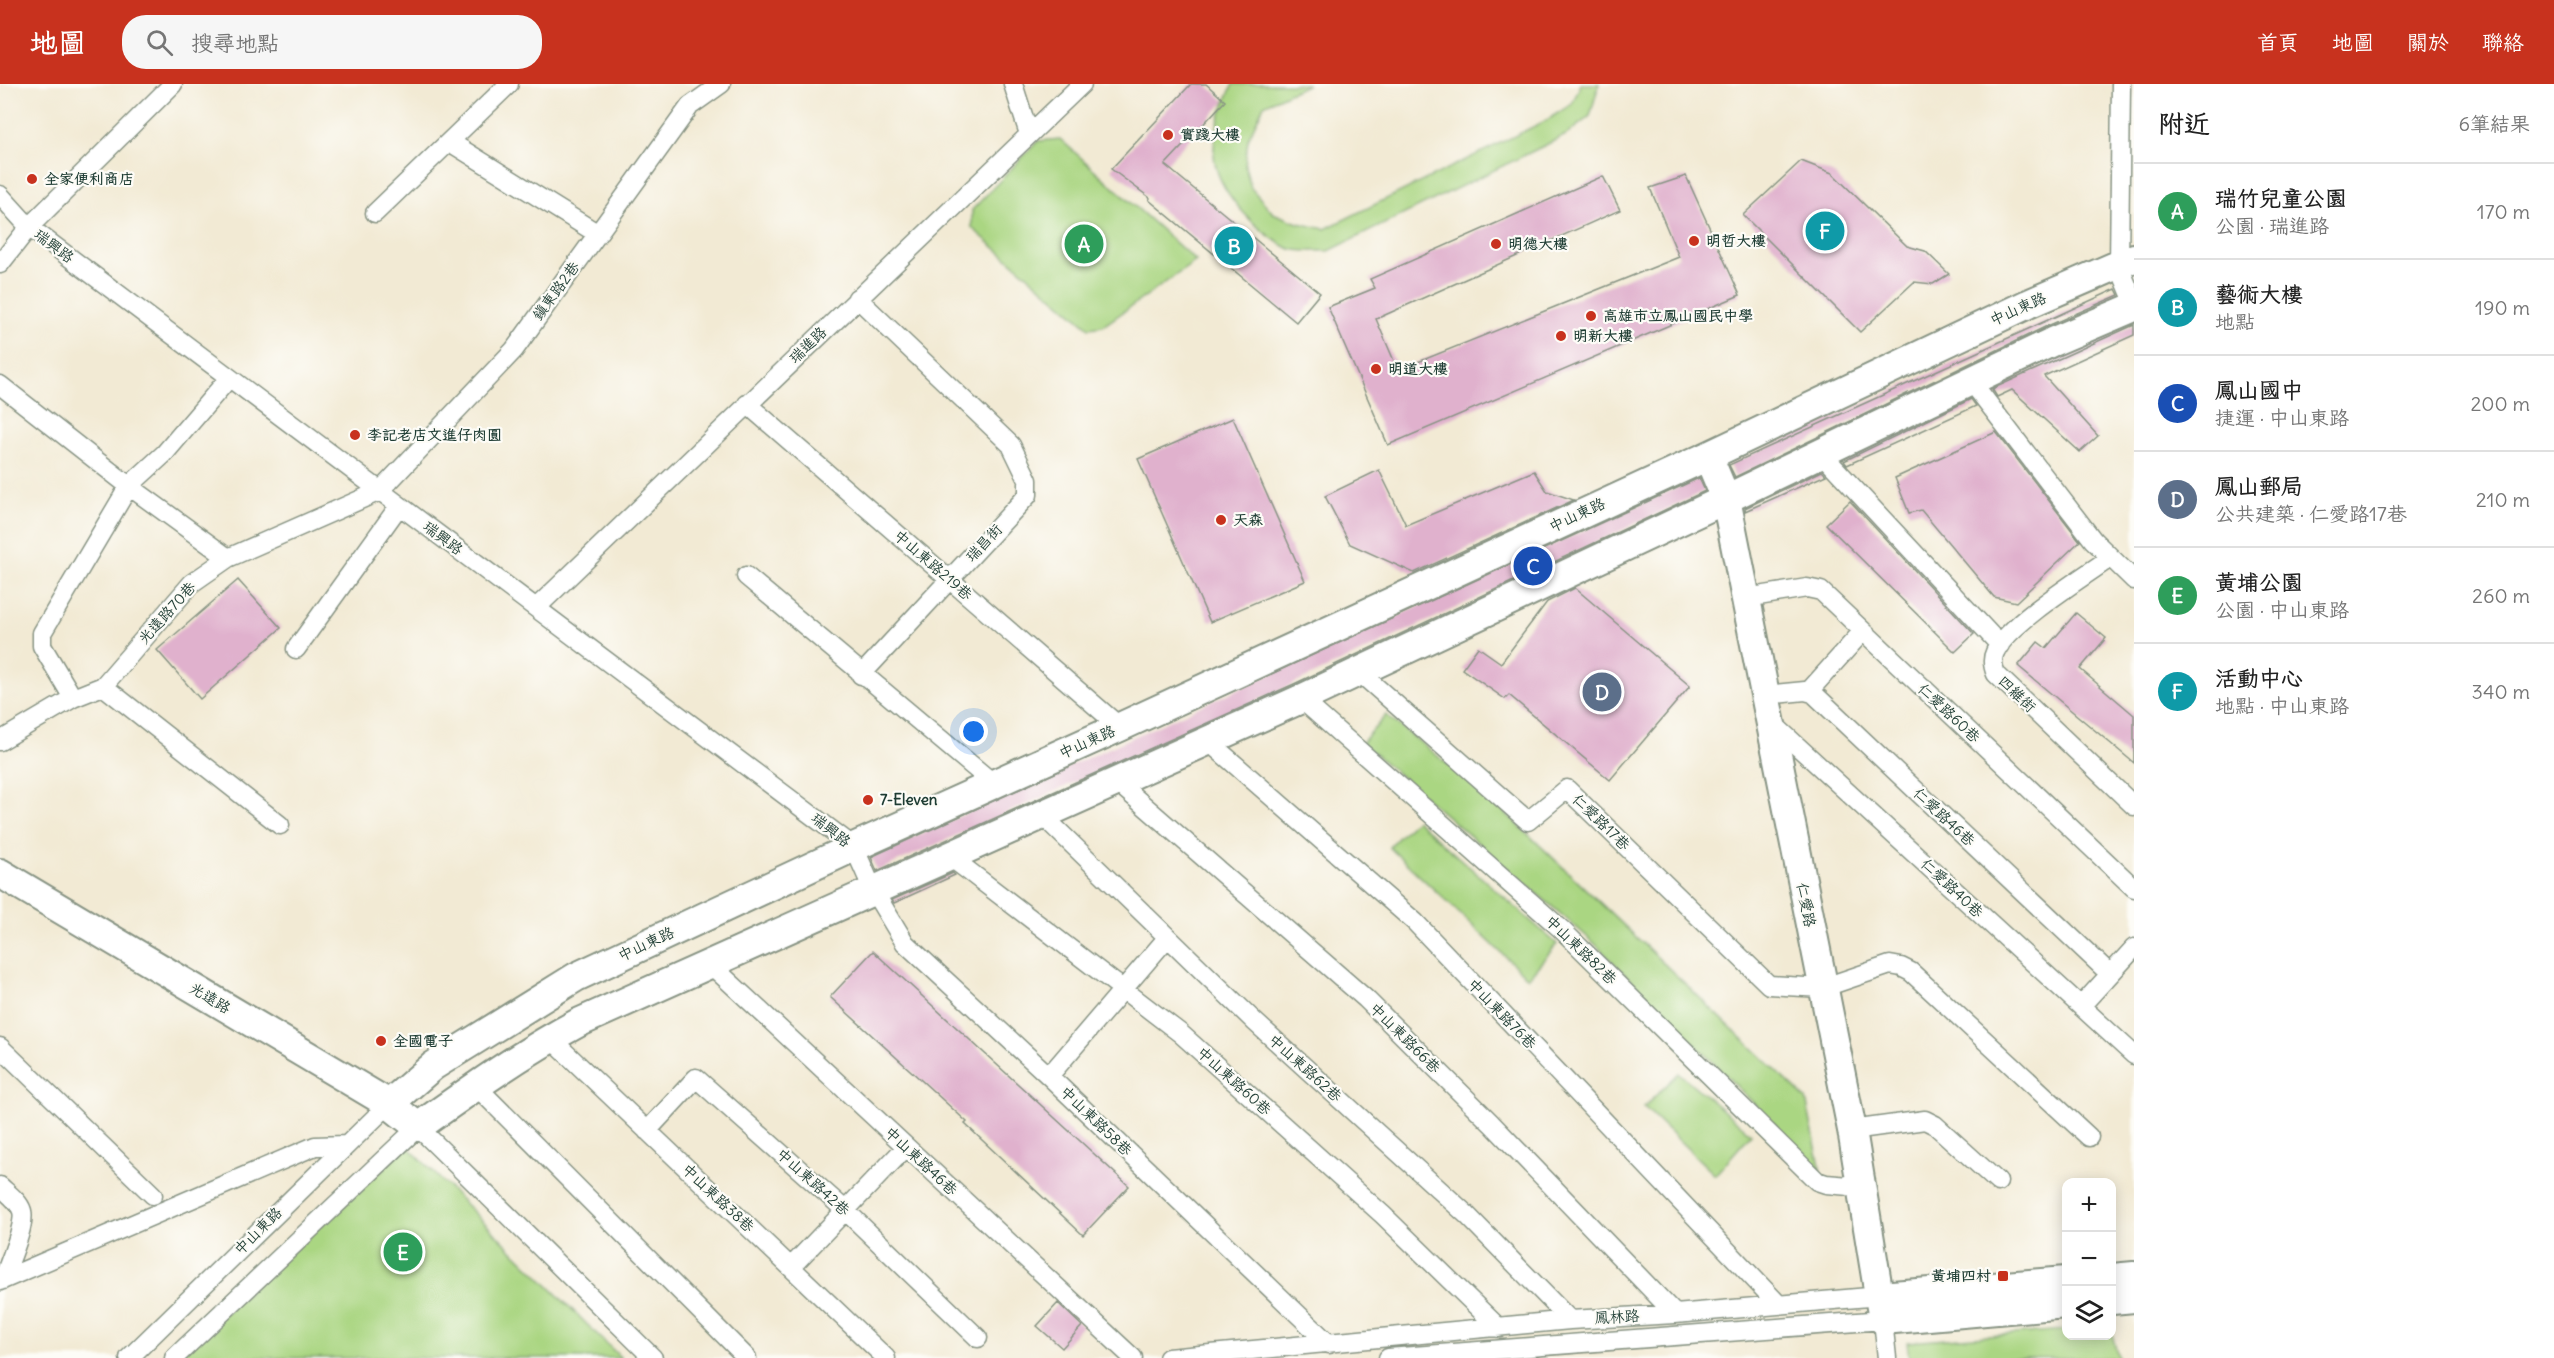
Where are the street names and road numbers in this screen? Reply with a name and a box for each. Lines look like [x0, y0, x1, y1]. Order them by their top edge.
street label: 瑞興路 [31, 224, 78, 267]
street label: 鎮東路2巷 [528, 258, 583, 324]
street label: 中山東路 [1987, 288, 2049, 329]
street label: 瑞進路 [785, 322, 830, 367]
street label: 中山東路 [1546, 493, 1608, 536]
street label: 瑞興路 [420, 516, 467, 559]
street label: 瑞昌街 [961, 520, 1006, 566]
street label: 中山東路219巷 [890, 525, 976, 604]
street label: 光遠路70巷 [134, 578, 200, 648]
street label: 四維街 [1995, 671, 2040, 716]
street label: 仁愛路60巷 [1914, 679, 1985, 746]
street label: 中山東路 [1056, 721, 1118, 762]
street label: 仁愛路46巷 [1910, 783, 1979, 850]
street label: 仁愛路17巷 [1568, 789, 1634, 854]
street label: 瑞興路 [808, 808, 855, 851]
street label: 仁愛路40巷 [1917, 854, 1988, 921]
street label: 仁愛路 [1793, 881, 1820, 929]
street label: 中山東路82巷 [1542, 911, 1621, 988]
street label: 中山東路 [615, 922, 677, 965]
street label: 中山東路76巷 [1464, 974, 1541, 1053]
street label: 光遠路 [186, 978, 234, 1017]
street label: 中山東路66巷 [1366, 998, 1445, 1077]
street label: 中山東路62巷 [1265, 1030, 1346, 1105]
street label: 中山東路60巷 [1193, 1042, 1275, 1119]
street label: 中山東路58巷 [1057, 1082, 1136, 1160]
street label: 中山東路46巷 [881, 1122, 962, 1199]
street label: 中山東路42巷 [773, 1144, 854, 1219]
street label: 中山東路38巷 [678, 1159, 759, 1236]
street label: 中山東路 [230, 1203, 286, 1259]
street label: 鳳林路 [1594, 1306, 1640, 1327]

